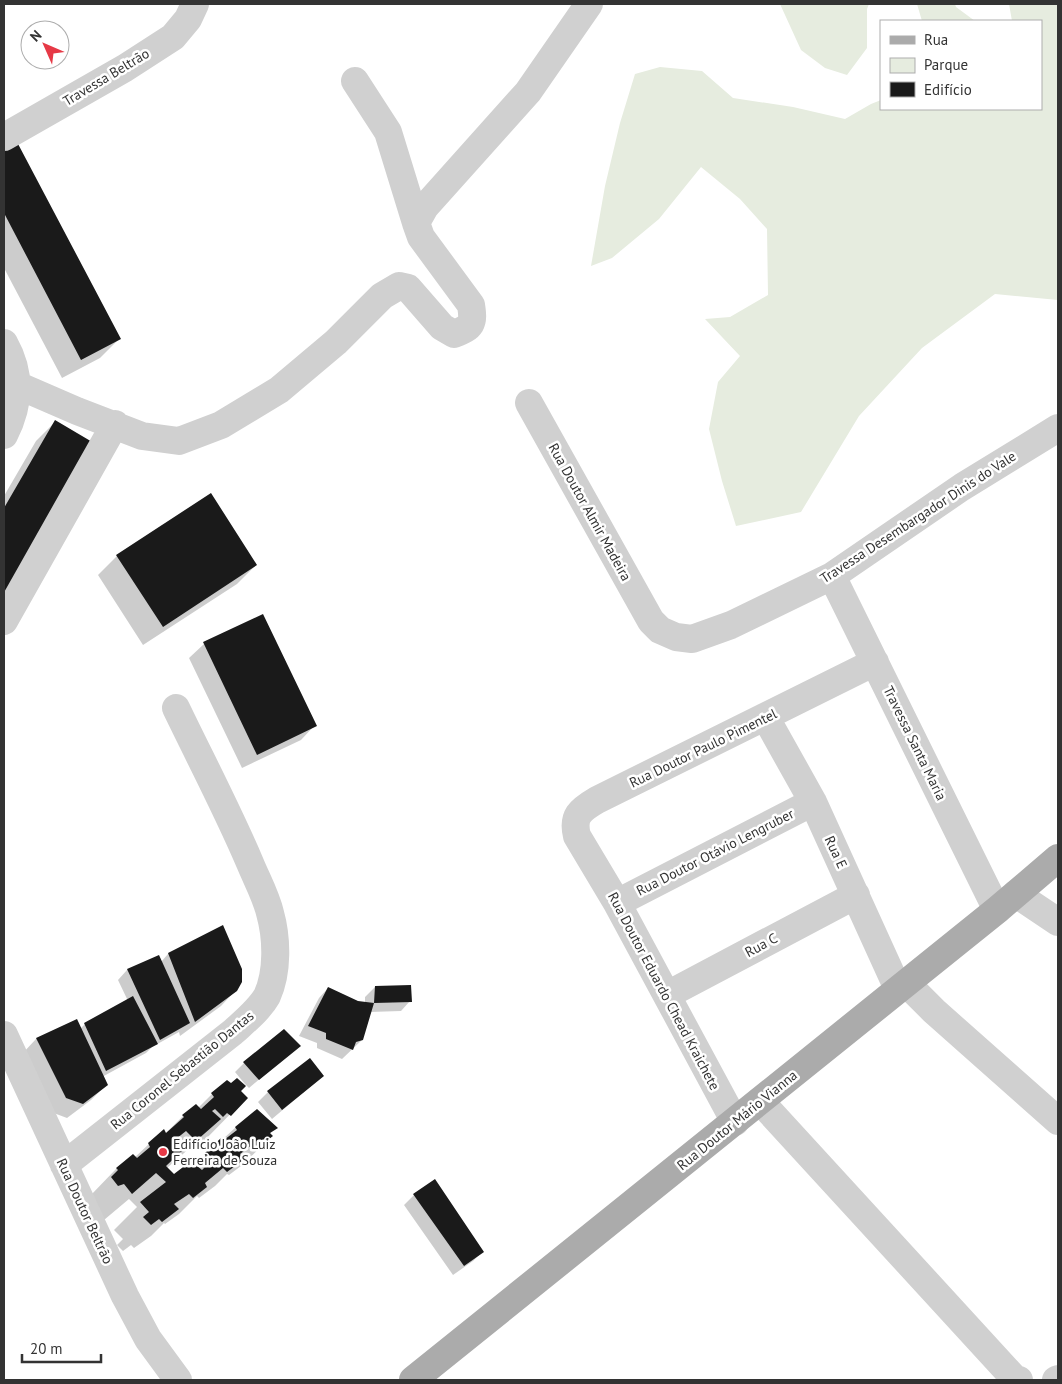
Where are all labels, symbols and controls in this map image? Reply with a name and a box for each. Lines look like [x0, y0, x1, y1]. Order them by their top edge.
north arrow [20, 20, 70, 70]
legend [880, 20, 1042, 110]
text: N [26, 26, 45, 45]
text: Rua [924, 30, 948, 49]
street label: Travessa Beltrão [60, 44, 152, 110]
text: Parque [924, 55, 968, 74]
text: Edifício [924, 80, 972, 99]
street label: Rua Doutor Almir Madeira [545, 440, 635, 584]
street label: Travessa Desembargador Dinis do Vale [817, 447, 1019, 587]
street label: Travessa Santa Maria [879, 683, 951, 803]
street label: Rua Doutor Paulo Pimentel [626, 704, 780, 792]
street label: Rua Doutor Otávio Lengruber [633, 804, 797, 900]
street label: Rua E [821, 833, 851, 871]
street label: Rua Doutor Eduardo Chead Kraichete [604, 889, 724, 1093]
street label: Rua C [742, 929, 780, 961]
street label: Rua Coronel Sebastião Dantas [107, 1007, 257, 1133]
street label: Rua Doutor Mário Vianna [673, 1066, 801, 1174]
place label: Edifício João Luiz Ferreira de Souza [173, 1135, 277, 1169]
marker: Edifício João Luiz Ferreira de Souza [157, 1146, 169, 1158]
street label: Rua Doutor Beltrão [53, 1155, 117, 1267]
scale bar [22, 1332, 101, 1364]
text: 20 m [30, 1339, 63, 1358]

